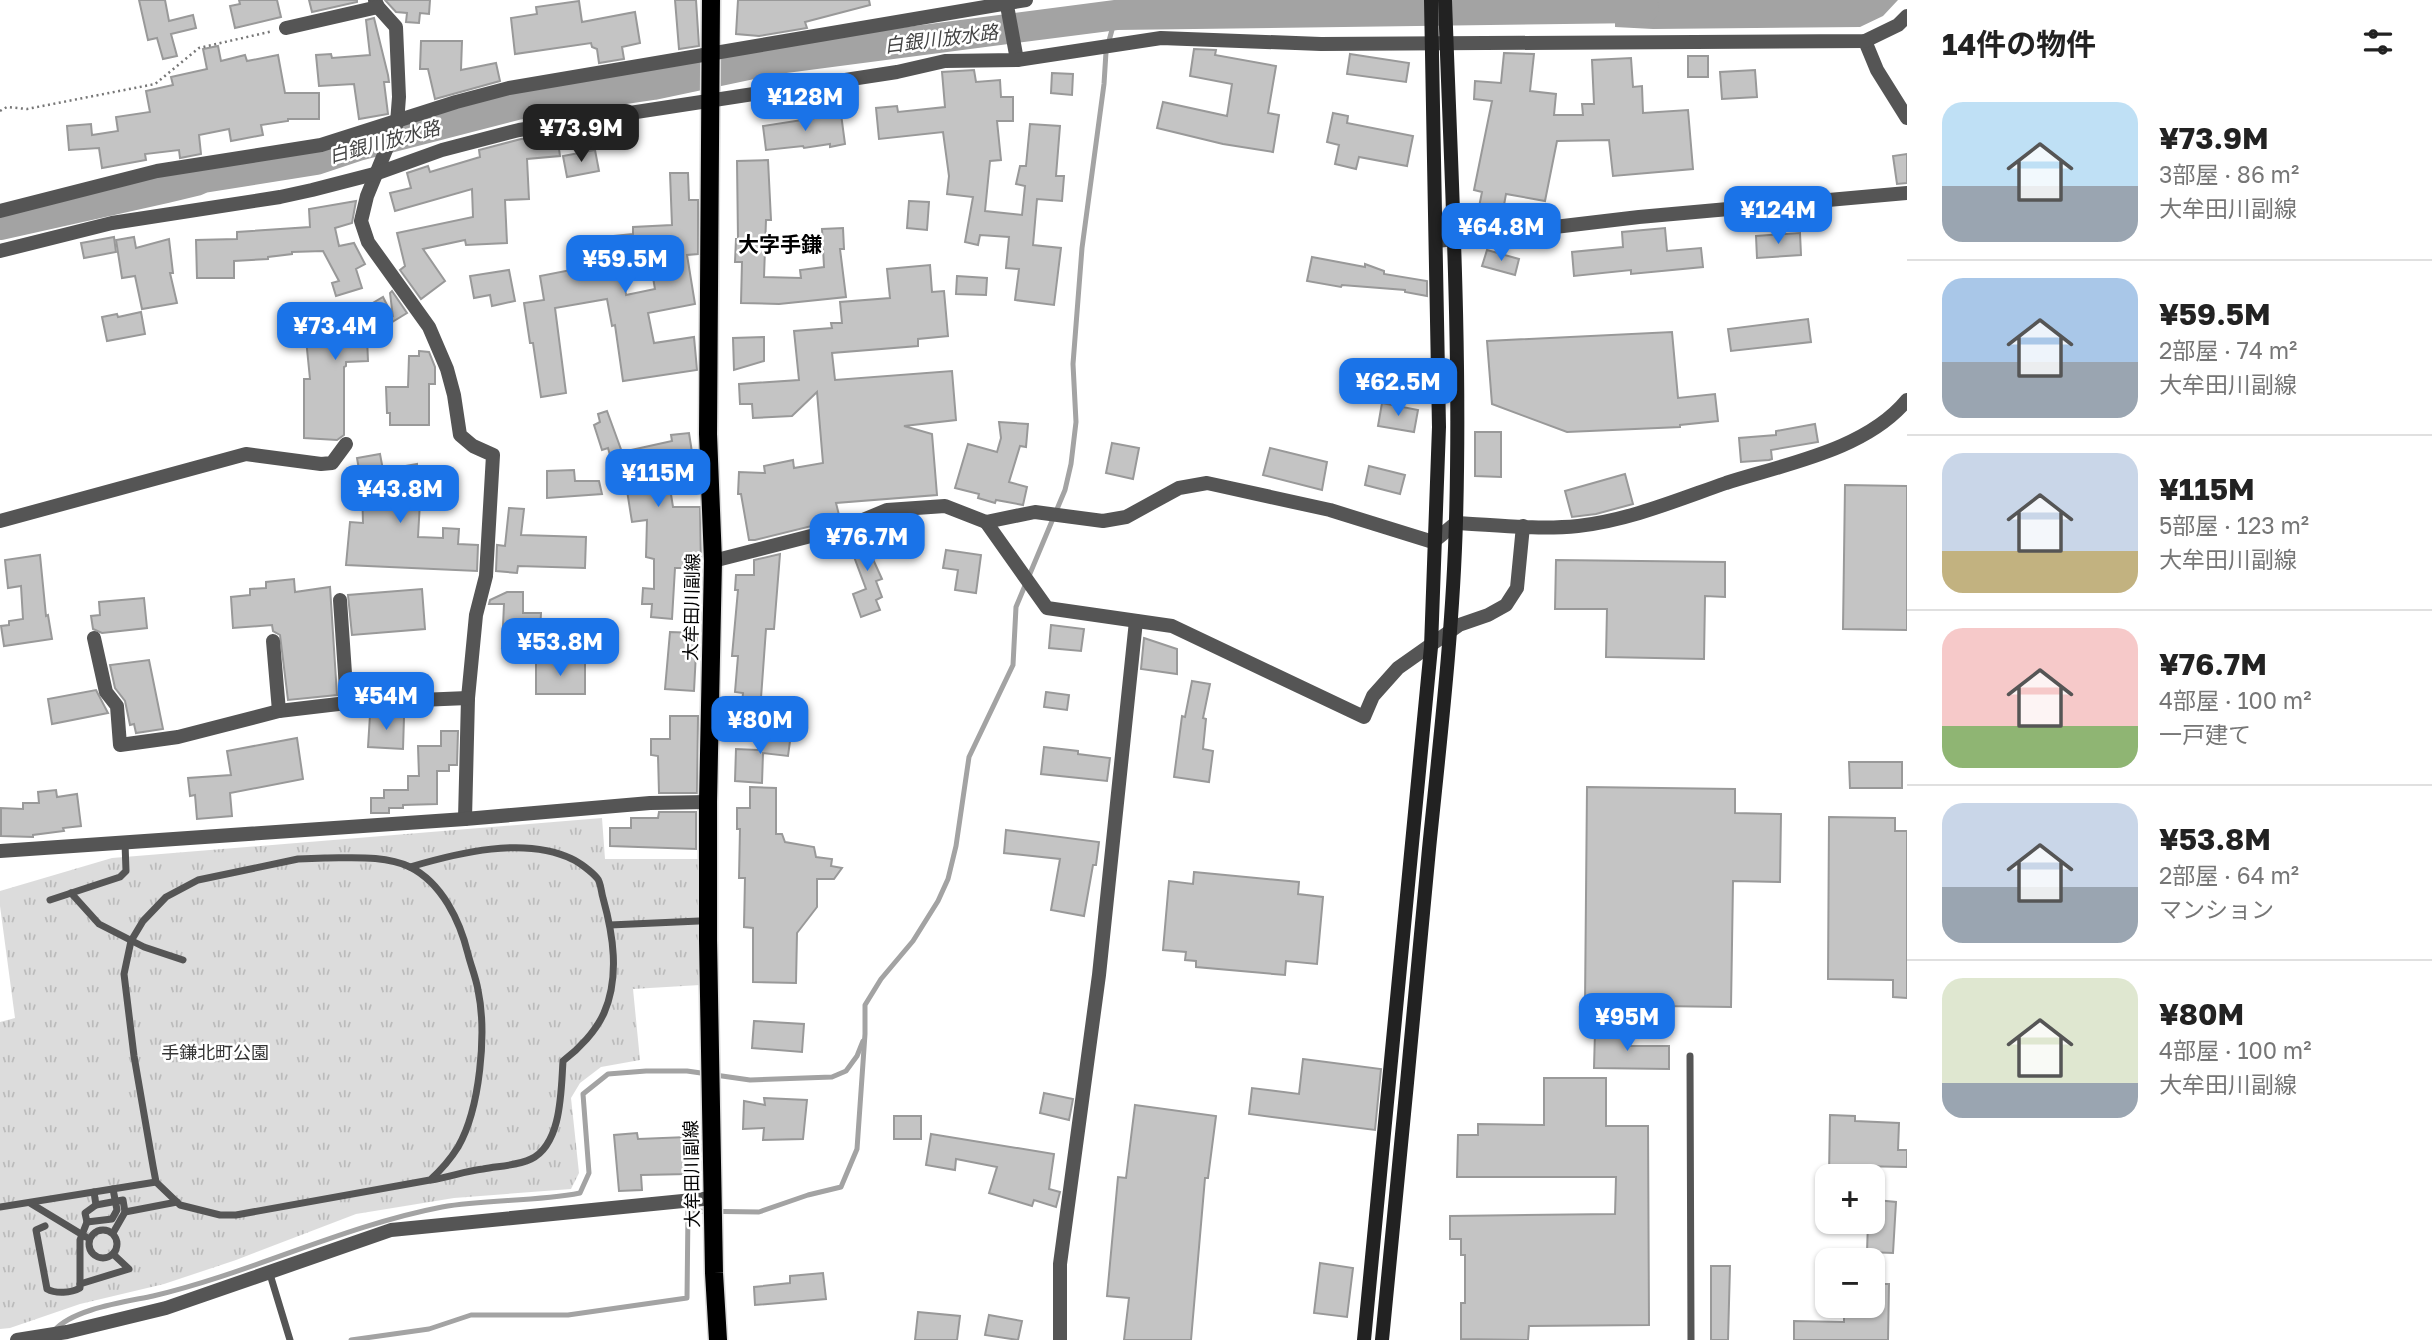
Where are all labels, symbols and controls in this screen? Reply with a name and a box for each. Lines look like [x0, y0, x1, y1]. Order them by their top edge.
water label: 白銀川放水路 [883, 19, 1001, 56]
icon: filters [2359, 23, 2397, 61]
text: 14件の物件 [1942, 26, 2096, 62]
pin: ¥128M [756, 74, 854, 133]
text: ¥128M [767, 82, 843, 110]
pin: ¥73.9M [524, 104, 638, 164]
text: ¥73.9M [539, 113, 623, 141]
water label: 白銀川放水路 [326, 115, 444, 167]
text: ¥73.9M [2159, 120, 2269, 156]
icon: home [1998, 130, 2082, 214]
text: 3部屋 · 86 m² [2159, 160, 2299, 188]
pin: ¥124M [1729, 187, 1827, 246]
text: 大牟田川副線 [2159, 194, 2297, 222]
text: ¥124M [1740, 195, 1816, 223]
pin: ¥64.8M [1444, 204, 1558, 263]
text: ¥64.8M [1458, 212, 1544, 240]
district label: 大字手鎌 [738, 231, 822, 257]
pin: ¥59.5M [568, 236, 682, 295]
text: ¥59.5M [582, 244, 668, 272]
text: ¥59.5M [2159, 296, 2271, 332]
pin: ¥73.4M [278, 302, 392, 362]
icon: home [1998, 306, 2082, 390]
text: ¥73.4M [293, 311, 377, 339]
text: 2部屋 · 74 m² [2159, 336, 2297, 364]
pin: ¥62.5M [1341, 358, 1455, 418]
text: ¥62.5M [1355, 367, 1441, 395]
text: 大牟田川副線 [2159, 370, 2297, 398]
pin: ¥115M [609, 449, 707, 509]
text: ¥115M [621, 458, 695, 486]
pin: ¥43.8M [343, 466, 457, 525]
text: ¥115M [2159, 471, 2255, 507]
text: ¥43.8M [357, 474, 443, 502]
icon: home [1998, 481, 2082, 565]
text: 5部屋 · 123 m² [2159, 511, 2309, 539]
pin: ¥76.7M [810, 514, 924, 573]
text: ¥76.7M [826, 522, 908, 550]
text: 大牟田川副線 [2159, 545, 2297, 573]
street label: 大牟田川副線 [679, 553, 703, 661]
pin: ¥53.8M [503, 618, 617, 678]
text: ¥53.8M [517, 627, 603, 655]
text: ¥76.7M [2159, 646, 2267, 682]
icon: home [1998, 656, 2082, 740]
pin: ¥54M [345, 672, 427, 732]
text: ¥54M [354, 681, 418, 709]
text: 4部屋 · 100 m² [2159, 686, 2312, 714]
pin: ¥80M [719, 696, 801, 756]
text: ¥80M [727, 705, 793, 733]
text: 一戸建て [2159, 720, 2251, 748]
text: ¥53.8M [2159, 821, 2271, 857]
icon: home [1998, 831, 2082, 915]
text: 2部屋 · 64 m² [2159, 861, 2299, 889]
text: マンション [2159, 895, 2274, 923]
pin: ¥95M [1586, 993, 1668, 1053]
text: ¥80M [2159, 996, 2244, 1032]
text: ¥95M [1595, 1002, 1659, 1030]
icon: home [1998, 1006, 2082, 1090]
text: 4部屋 · 100 m² [2159, 1036, 2312, 1064]
park label: 手鎌北町公園 [161, 1041, 269, 1063]
text: 大牟田川副線 [2159, 1070, 2297, 1098]
street label: 大牟田川副線 [679, 1120, 703, 1228]
map controls [1815, 1164, 1885, 1318]
button: + [1815, 1164, 1885, 1234]
button: − [1815, 1248, 1885, 1318]

